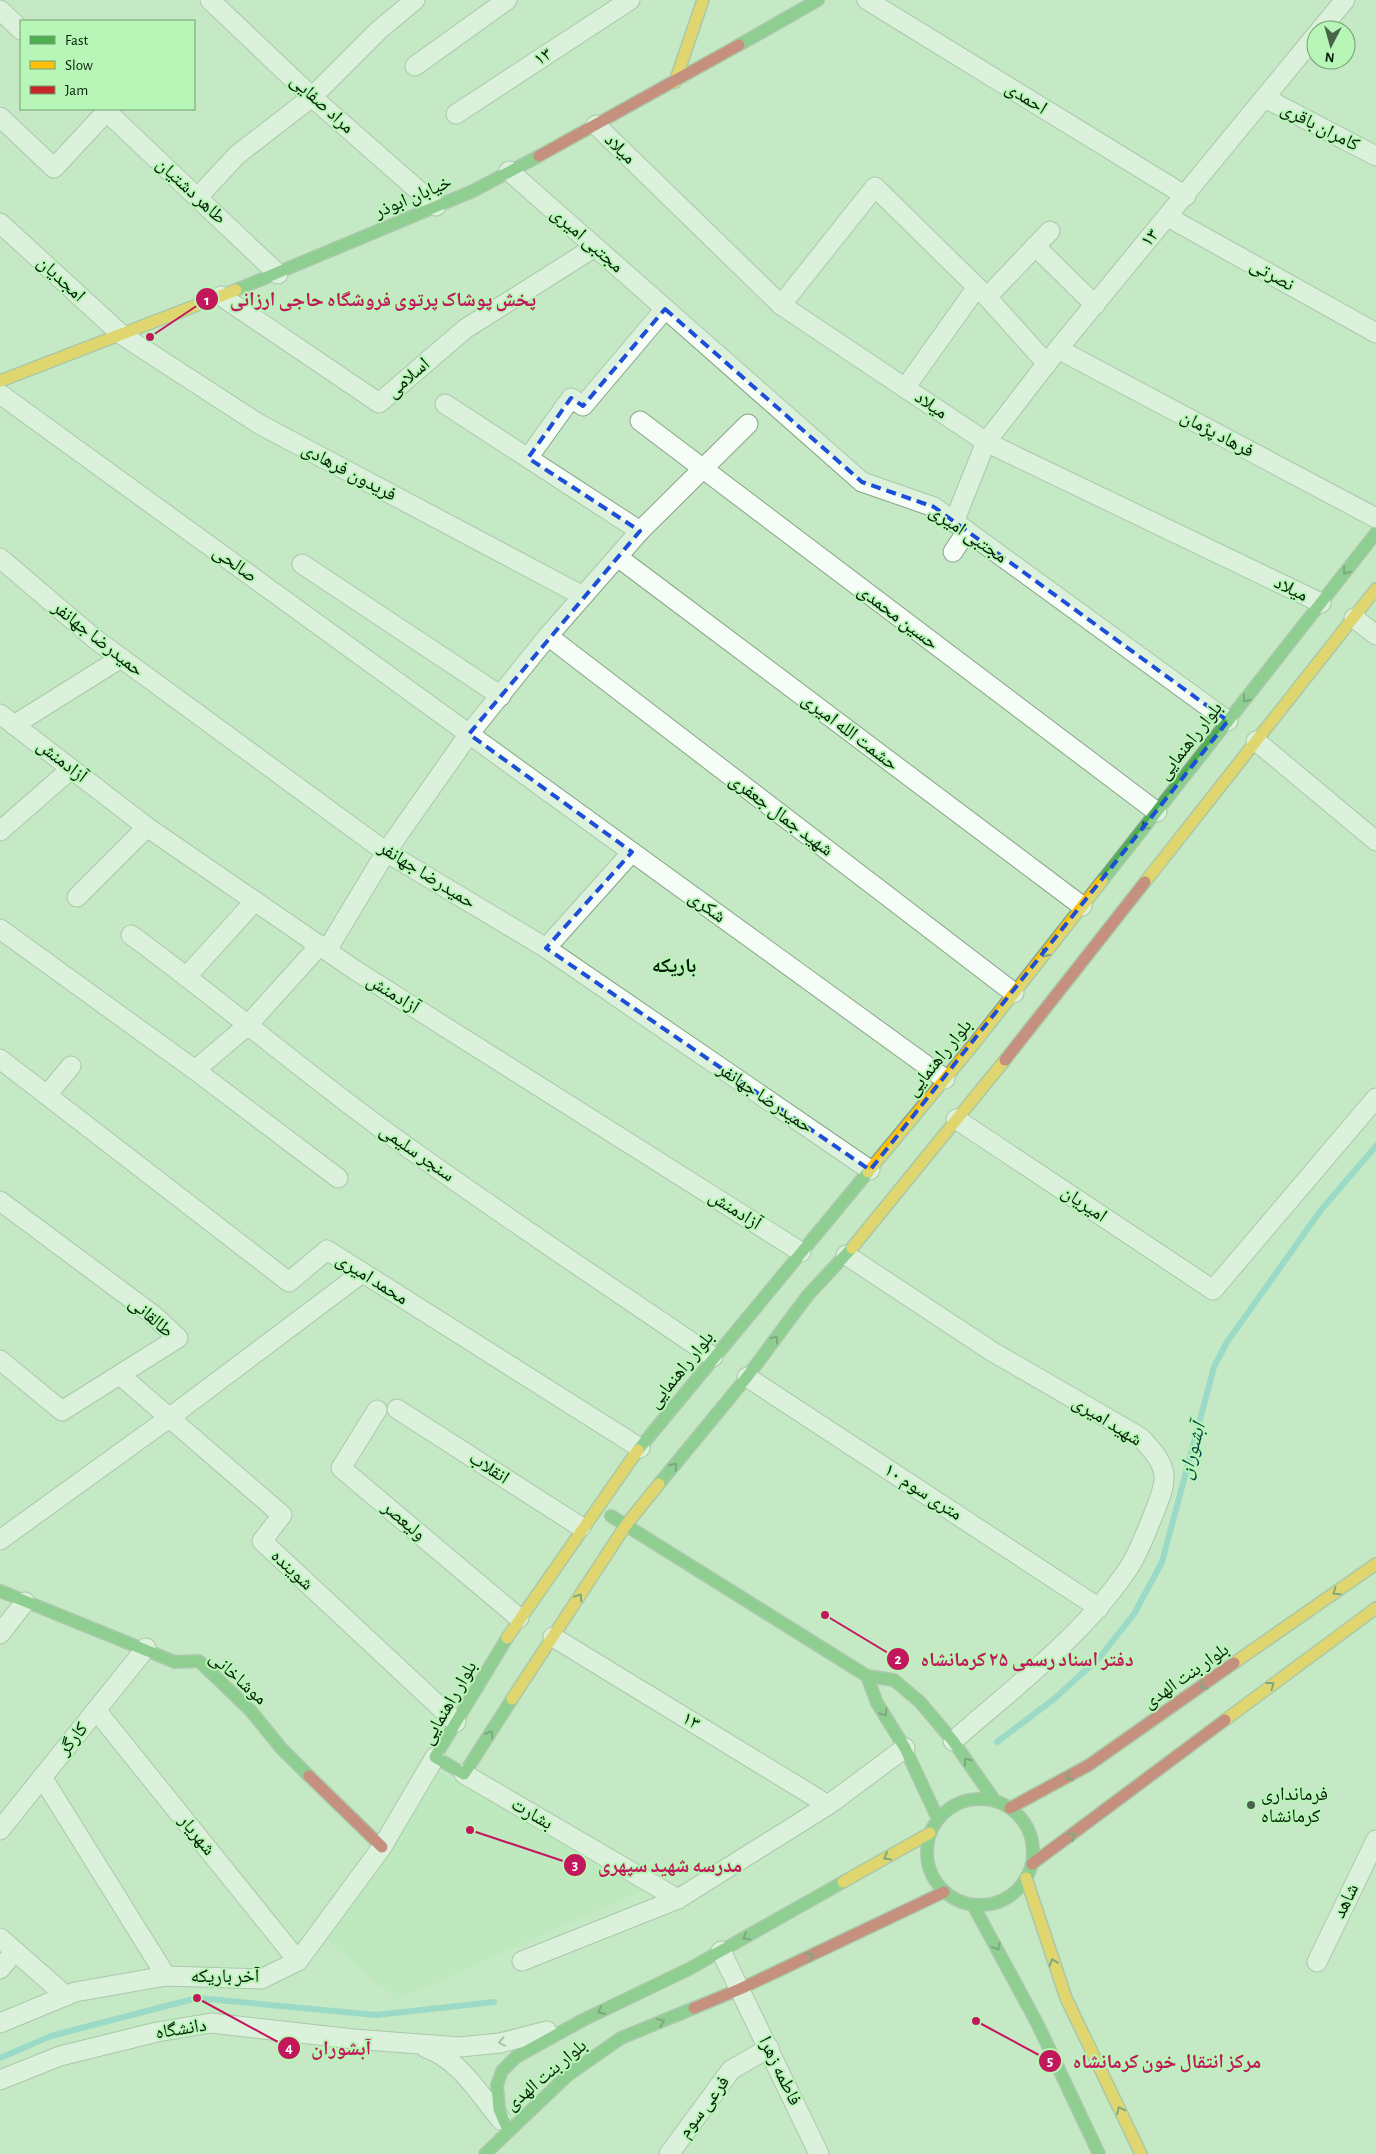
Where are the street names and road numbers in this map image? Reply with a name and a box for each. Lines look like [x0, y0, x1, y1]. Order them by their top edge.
street label: ۱۳ [531, 44, 555, 70]
street label: مراد صفایی [286, 71, 358, 138]
street label: احمدی [1001, 78, 1050, 119]
street label: کامران باقری [1277, 99, 1362, 156]
street label: میلاد [601, 130, 639, 168]
street label: طاهر دشتیان [152, 154, 230, 229]
street label: خیابان ابوذر [371, 172, 455, 223]
street label: مجتبی امیری [546, 204, 627, 277]
street label: ۱۳ [1137, 225, 1163, 251]
street label: امجدیان [33, 253, 88, 306]
street label: نصرتی [1246, 255, 1297, 296]
street label: اسلامی [383, 354, 434, 402]
street label: میلاد [911, 387, 951, 423]
street label: فرهاد پژمان [1177, 407, 1257, 462]
street label: فریدون فرهادی [298, 439, 399, 506]
street label: مجتبی امیری [925, 501, 1010, 568]
street label: صالحی [209, 542, 261, 587]
street label: میلاد [1271, 573, 1311, 605]
street label: حسین محمدی [853, 581, 942, 654]
street label: حمیدرضا جهانفر [47, 597, 147, 681]
street label: حشمت الله امیری [798, 690, 902, 775]
street label: بلوار راهنمایی [1154, 698, 1227, 784]
street label: آزادمنش [33, 735, 92, 788]
street label: شهید جمال جعفری [725, 770, 836, 861]
street label: حمیدرضا جهانفر [374, 837, 479, 913]
street label: شکری [684, 887, 729, 927]
street label: آزادمنش [363, 970, 424, 1019]
street label: بلوار راهنمایی [902, 1016, 976, 1101]
street label: حمیدرضا جهانفر [713, 1059, 816, 1138]
street label: سنجر سلیمی [376, 1120, 458, 1186]
street label: امیریان [1057, 1182, 1110, 1227]
street label: آزادمنش [705, 1186, 766, 1235]
street label: محمد امیری [332, 1250, 411, 1309]
street label: طالقانی [125, 1293, 177, 1342]
street label: بلوار راهنمایی [644, 1328, 718, 1413]
street label: شهید امیری [1068, 1392, 1145, 1451]
street label: انقلاب [465, 1448, 512, 1488]
street label: ۱۰ متری سوم [879, 1460, 965, 1527]
street label: ولیعصر [377, 1497, 429, 1545]
street label: شوینده [266, 1546, 317, 1595]
street label: بلوار بنت الهدی [1140, 1640, 1233, 1713]
street label: موشاخانی [205, 1648, 270, 1709]
street label: بلوار راهنمایی [418, 1658, 481, 1749]
street label: ۱۳ [679, 1708, 703, 1734]
street label: کارگر [54, 1719, 92, 1760]
street label: بشارت [507, 1795, 556, 1834]
street label: شهریار [174, 1810, 219, 1860]
street label: شاهد [1330, 1881, 1362, 1921]
street label: آخر باریکه [191, 1966, 260, 1987]
street label: دانشگاه [154, 2016, 208, 2042]
street label: فاطمه زهرا [754, 2034, 805, 2109]
street label: بلوار بنت الهدی [502, 2036, 591, 2115]
street label: فرعی سوم [675, 2072, 736, 2143]

